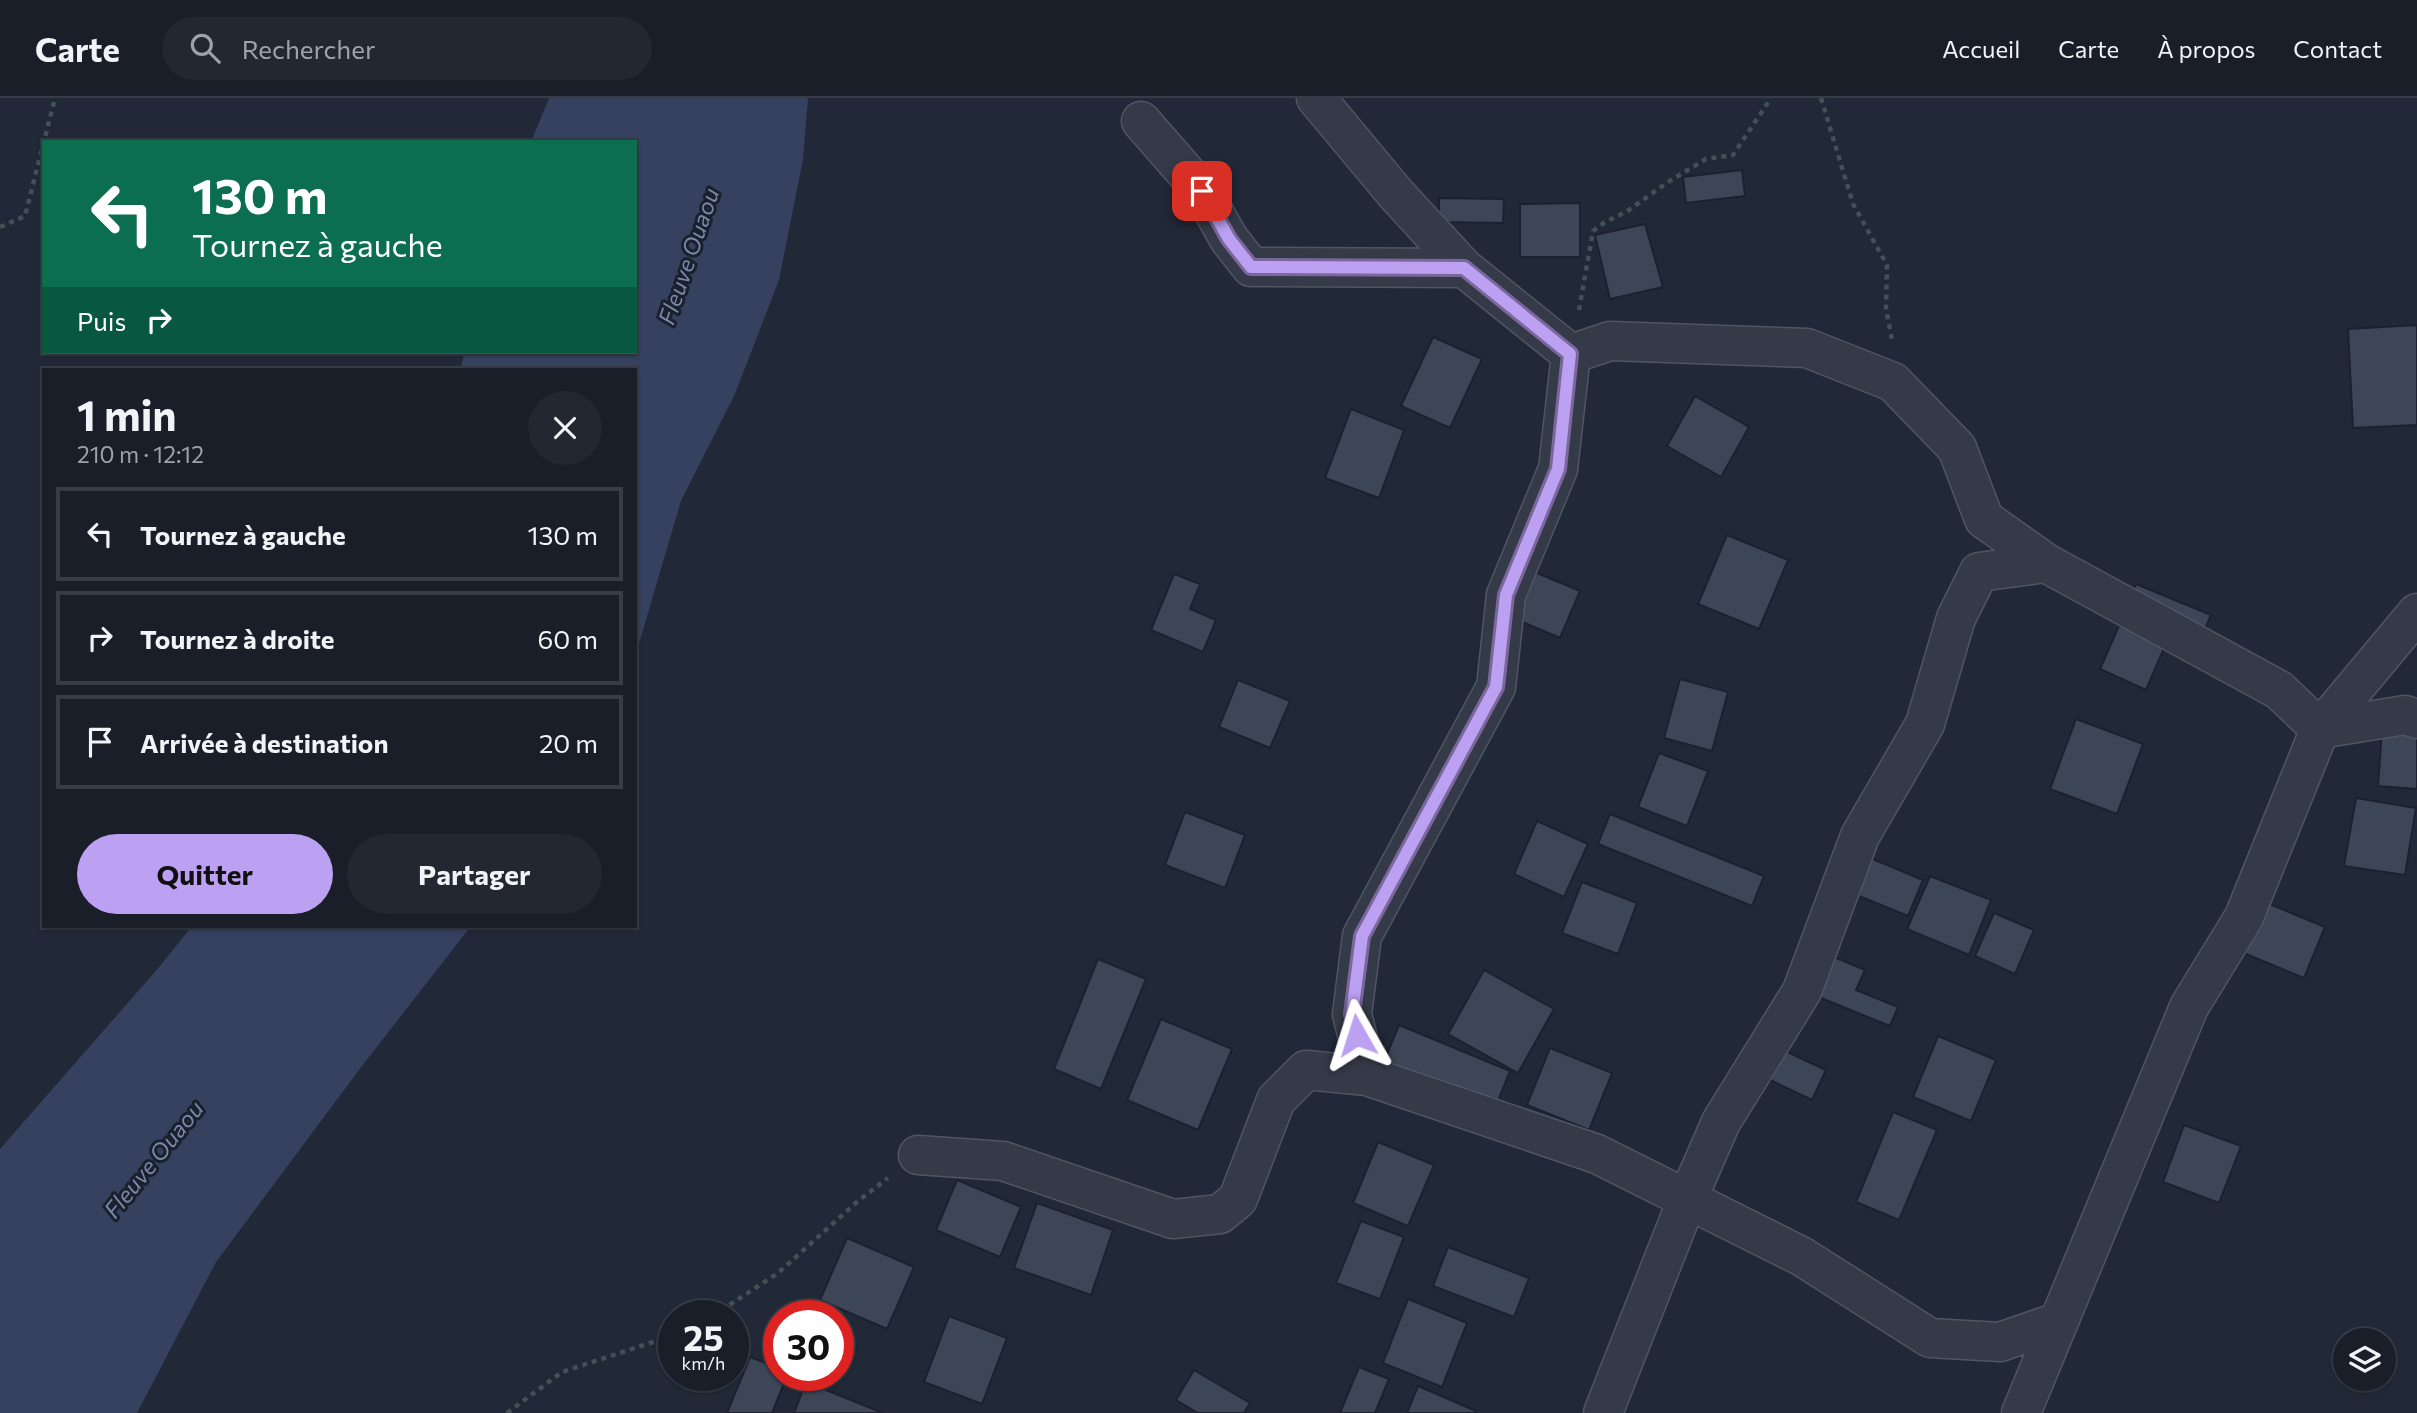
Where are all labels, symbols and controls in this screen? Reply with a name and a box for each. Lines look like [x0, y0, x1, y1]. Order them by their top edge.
search box [162, 17, 652, 80]
text: Carte [35, 28, 120, 69]
icon: search [186, 29, 224, 67]
text: Rechercher [242, 33, 375, 64]
text: Accueil [1942, 34, 2020, 63]
text: Carte [2058, 34, 2119, 63]
text: À propos [2157, 34, 2255, 63]
text: Contact [2293, 34, 2382, 63]
pin [1172, 161, 1232, 221]
text: 130 m [192, 164, 327, 224]
icon: left [77, 168, 168, 259]
icon: arrive [1183, 172, 1221, 210]
water label: Fleuve Ouaou [652, 184, 724, 328]
text: Tournez à gauche [192, 224, 443, 264]
icon: right [140, 301, 178, 339]
text: Puis [77, 305, 126, 336]
text: 1 min [77, 388, 177, 440]
button: close [528, 391, 602, 465]
text: 210 m · 12:12 [77, 440, 204, 468]
icon: left [81, 515, 119, 553]
text: Tournez à gauche [140, 519, 346, 550]
text: 130 m [527, 519, 598, 550]
icon: right [81, 619, 119, 657]
text: Tournez à droite [140, 623, 335, 654]
text: 60 m [538, 623, 598, 654]
icon: arrive [81, 723, 119, 761]
text: Arrivée à destination [140, 727, 388, 758]
text: 20 m [539, 727, 598, 758]
button: Quitter [77, 834, 333, 914]
button: Partager [347, 834, 602, 914]
position arrow [1320, 998, 1394, 1072]
water label: Fleuve Ouaou [97, 1095, 209, 1223]
speed limit sign: 30 [763, 1300, 854, 1391]
text: 25 [683, 1315, 724, 1358]
map controls [2333, 1328, 2396, 1391]
button: layers [2333, 1328, 2396, 1391]
text: km/h [682, 1352, 725, 1374]

